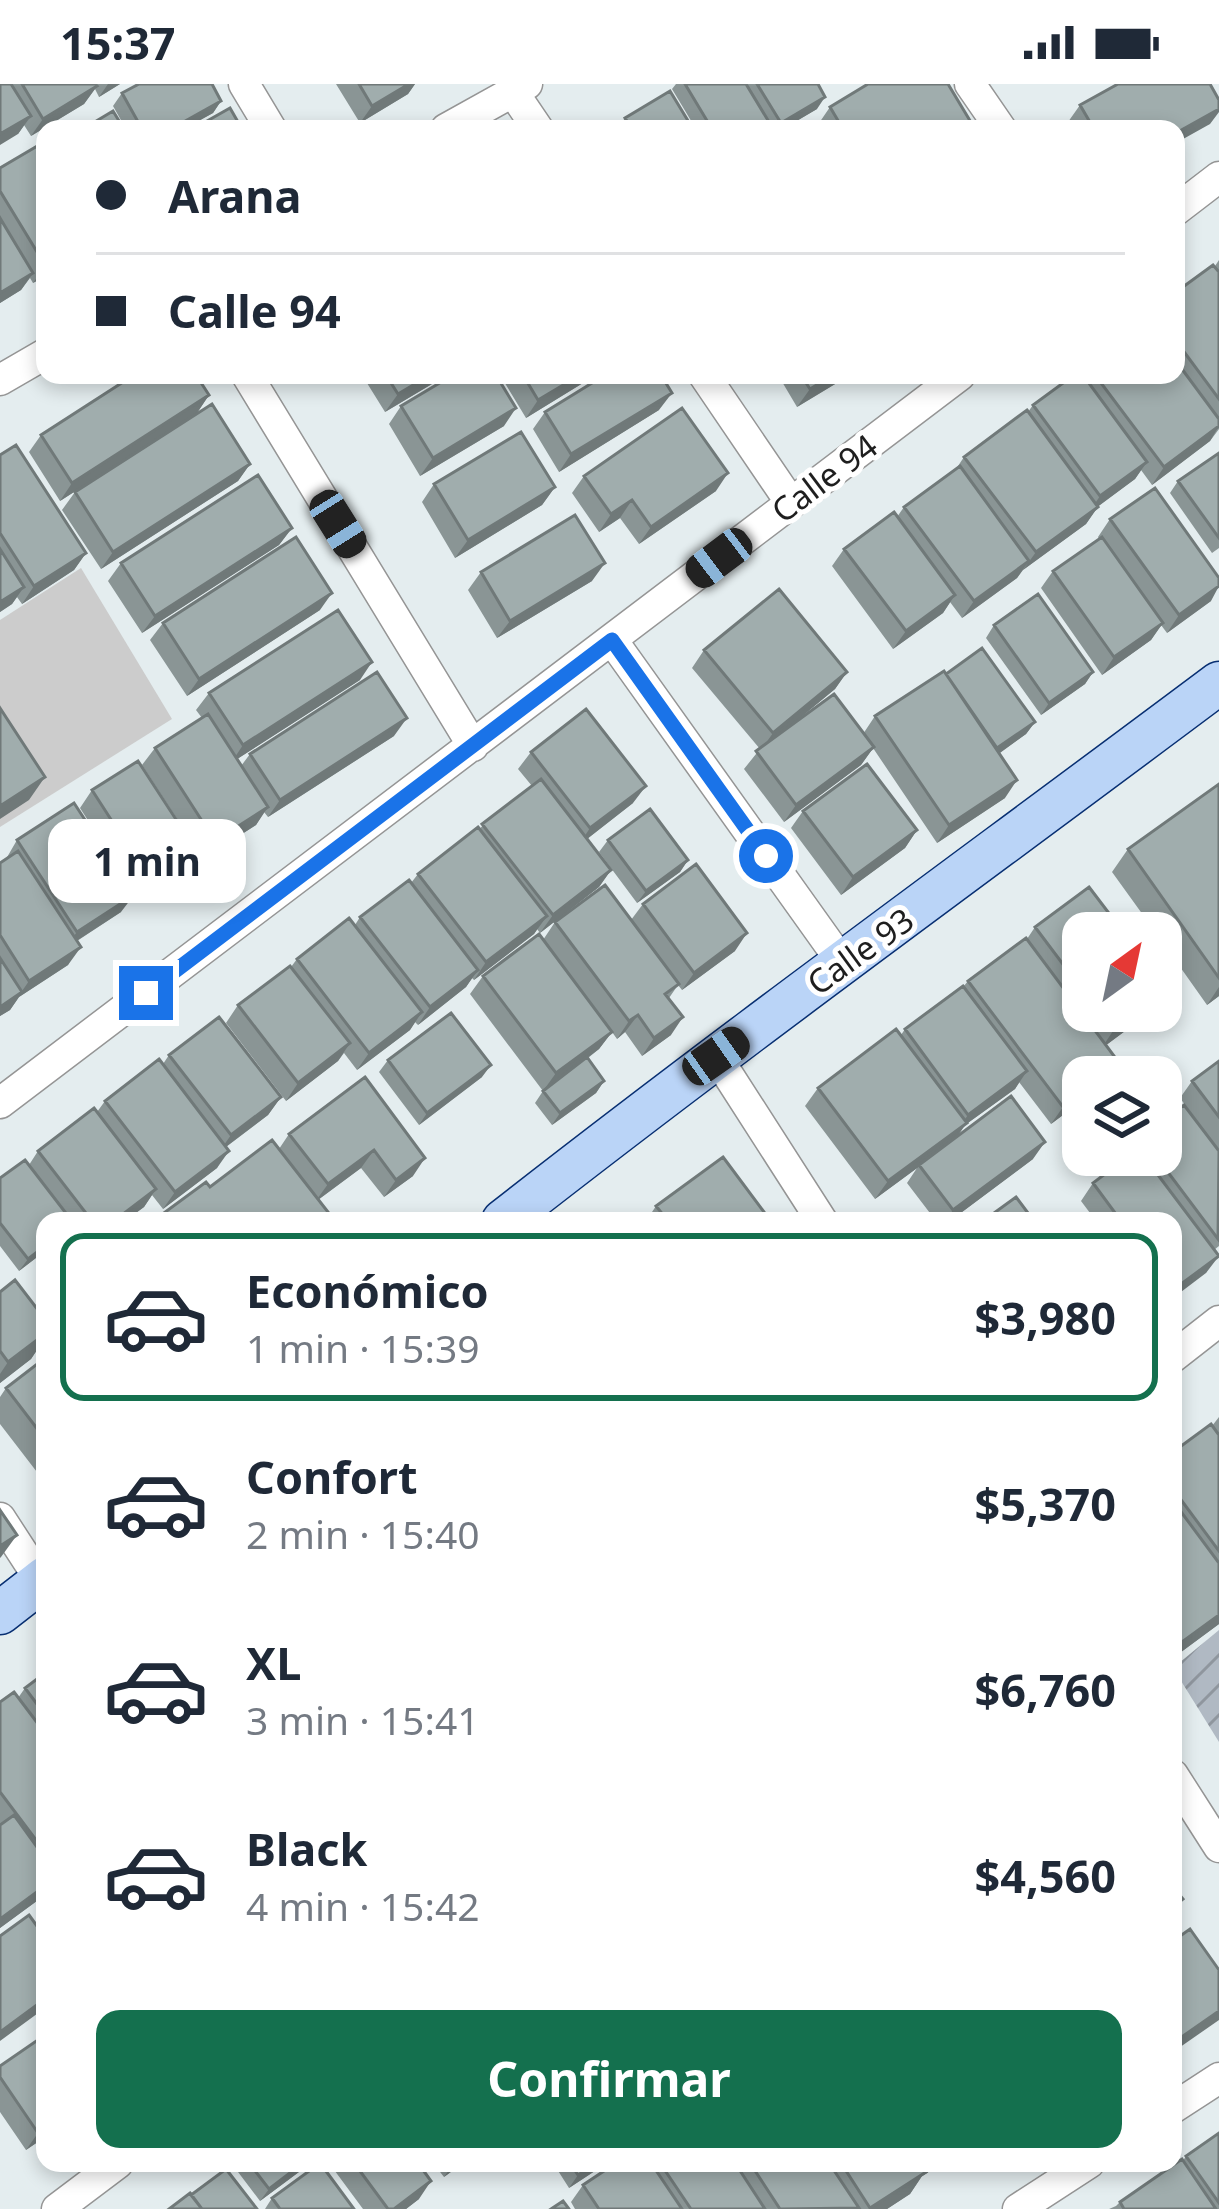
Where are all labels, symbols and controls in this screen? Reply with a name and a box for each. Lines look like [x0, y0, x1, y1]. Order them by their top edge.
text: 15:37 [60, 12, 176, 73]
text: Arana [168, 165, 302, 226]
text: Calle 94 [168, 280, 341, 341]
street label: Calle 94 [762, 423, 886, 532]
car [304, 484, 372, 564]
car [679, 522, 759, 594]
callout: 1 min [47, 819, 245, 903]
route start [739, 829, 793, 883]
text: 1 min [93, 834, 201, 887]
street label: Calle 93 [798, 897, 922, 1005]
north arrow [1062, 912, 1182, 1032]
map controls [1062, 912, 1182, 1176]
route end [119, 966, 173, 1020]
car [676, 1021, 756, 1091]
button: layers [1062, 1056, 1182, 1176]
text: Económico [246, 1260, 489, 1321]
icon: car [102, 1263, 210, 1371]
text: $3,980 [974, 1287, 1116, 1348]
text: 1 min · 15:39 [246, 1321, 480, 1374]
text: Confort [246, 1446, 417, 1507]
icon: car [102, 1449, 210, 1557]
text: $5,370 [974, 1473, 1116, 1534]
text: 2 min · 15:40 [246, 1507, 480, 1560]
text: XL [246, 1632, 301, 1693]
icon: car [102, 1635, 210, 1743]
text: $6,760 [974, 1659, 1116, 1720]
text: 3 min · 15:41 [246, 1693, 480, 1746]
text: Black [246, 1818, 367, 1879]
icon: car [102, 1821, 210, 1929]
text: $4,560 [974, 1845, 1116, 1906]
text: 4 min · 15:42 [246, 1879, 480, 1932]
button: Confirmar [96, 2010, 1122, 2148]

